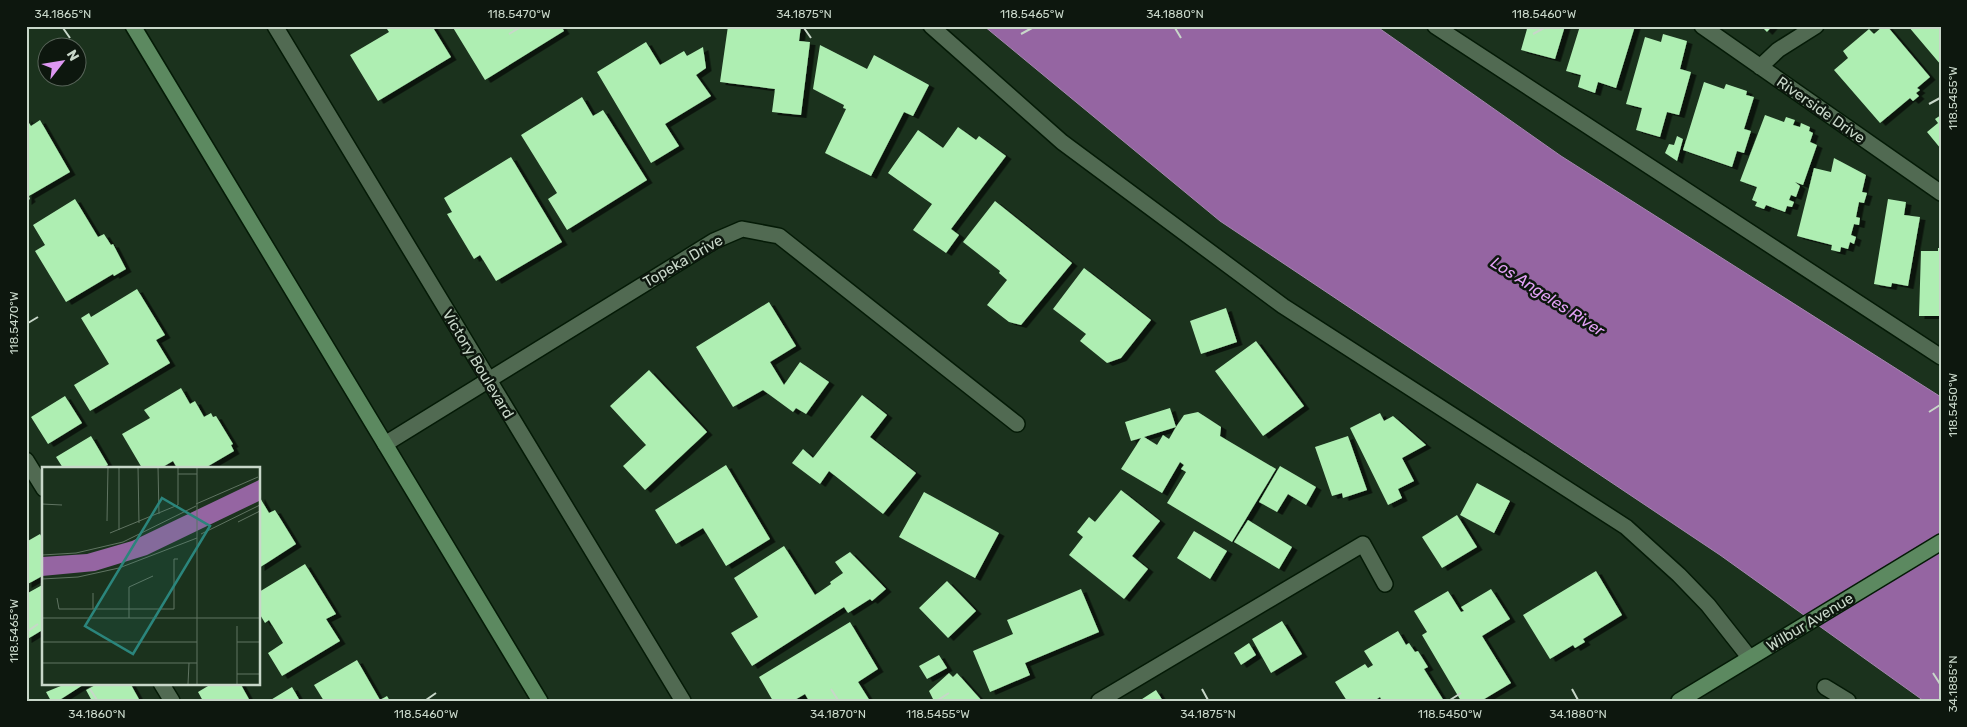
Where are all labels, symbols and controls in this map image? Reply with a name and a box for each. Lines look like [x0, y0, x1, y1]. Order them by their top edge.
text: 34.1865°N [35, 7, 91, 21]
text: 118.5470°W [487, 7, 551, 21]
text: 34.1875°N [776, 7, 832, 21]
text: 118.5465°W [1000, 7, 1064, 21]
text: 34.1880°N [1146, 7, 1204, 21]
text: 118.5460°W [1512, 7, 1577, 21]
north arrow [38, 38, 88, 88]
text: N [63, 47, 83, 64]
text: 118.5455°W [1946, 66, 1960, 130]
street label: Riverside Drive [1773, 73, 1869, 147]
street label: Topeka Drive [640, 231, 726, 291]
water label: Los Angeles River [1487, 253, 1609, 341]
text: 118.5470°W [7, 291, 21, 355]
street label: Victory Boulevard [438, 306, 518, 422]
text: 118.5450°W [1946, 372, 1960, 437]
inset map [42, 467, 260, 684]
street label: Wilbur Avenue [1763, 589, 1857, 655]
text: 118.5465°W [7, 599, 21, 663]
text: 34.1885°N [1946, 655, 1960, 713]
text: 34.1860°N [68, 707, 126, 721]
text: 118.5460°W [394, 707, 459, 721]
text: 34.1870°N [810, 707, 866, 721]
text: 118.5455°W [906, 707, 970, 721]
text: 34.1875°N [1180, 707, 1236, 721]
text: 118.5450°W [1418, 707, 1483, 721]
text: 34.1880°N [1549, 707, 1607, 721]

